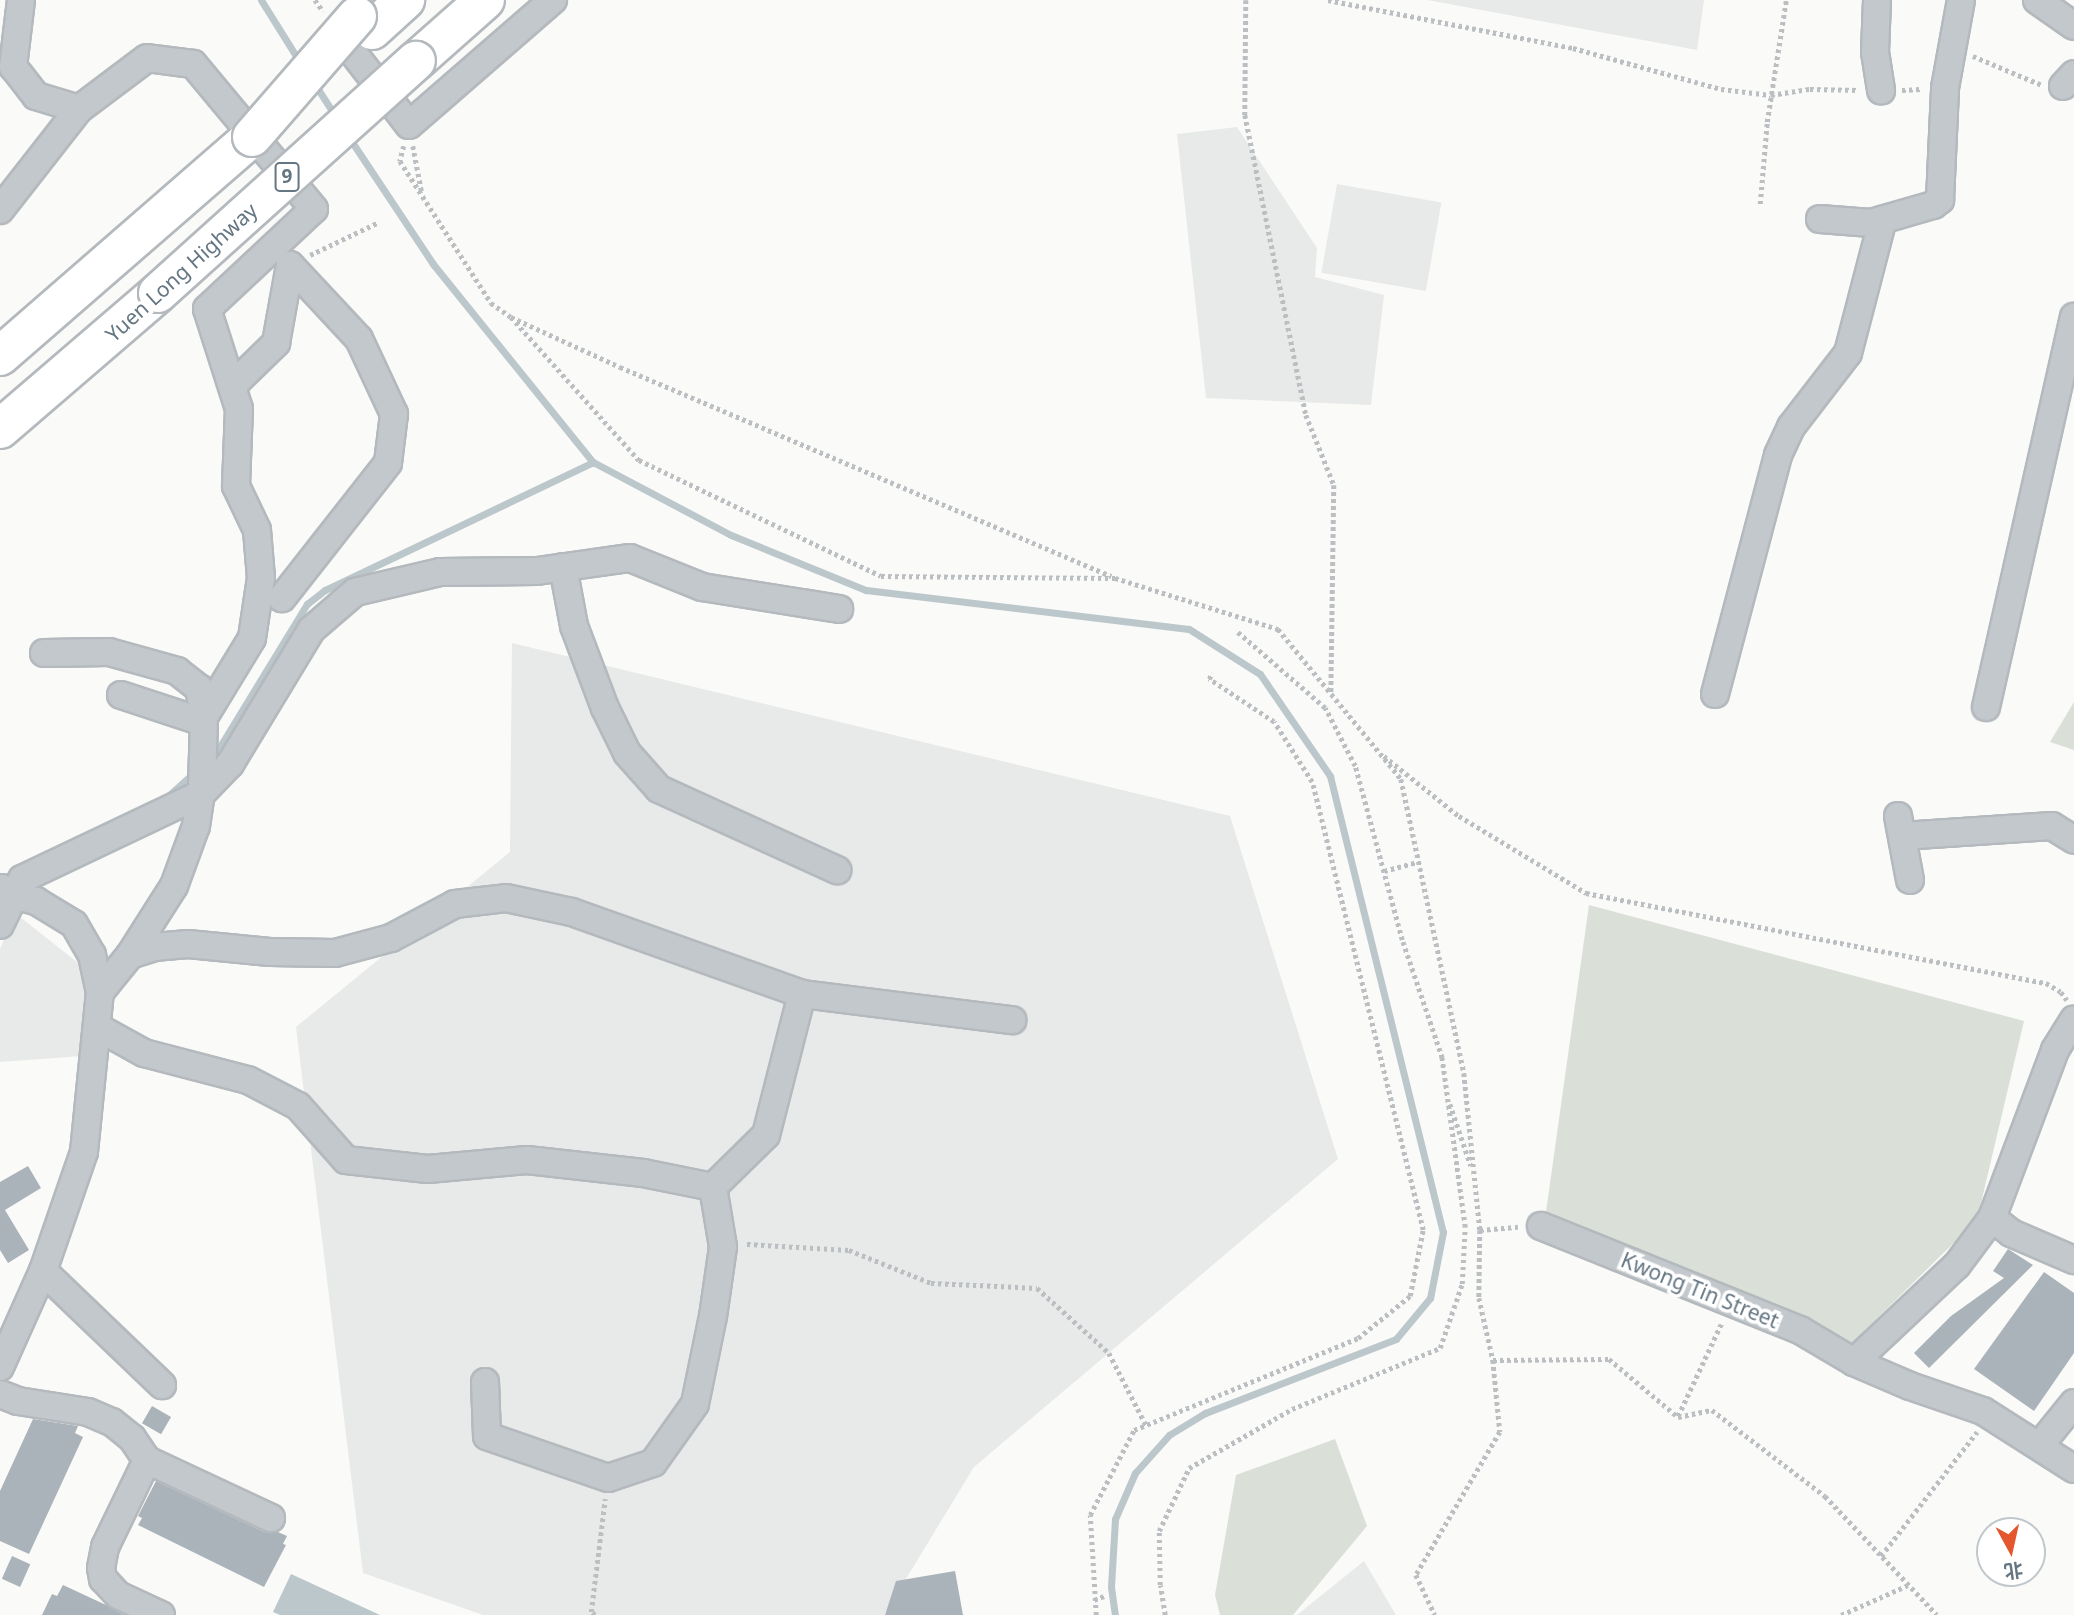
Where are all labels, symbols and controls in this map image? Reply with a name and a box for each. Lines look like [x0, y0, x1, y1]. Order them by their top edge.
road number: 9 [273, 162, 301, 192]
street label: Yuen Long Highway [100, 197, 262, 347]
street label: Kwong Tin Street [1618, 1247, 1782, 1333]
north arrow [1976, 1517, 2046, 1587]
text: 北 [2002, 1557, 2025, 1585]

